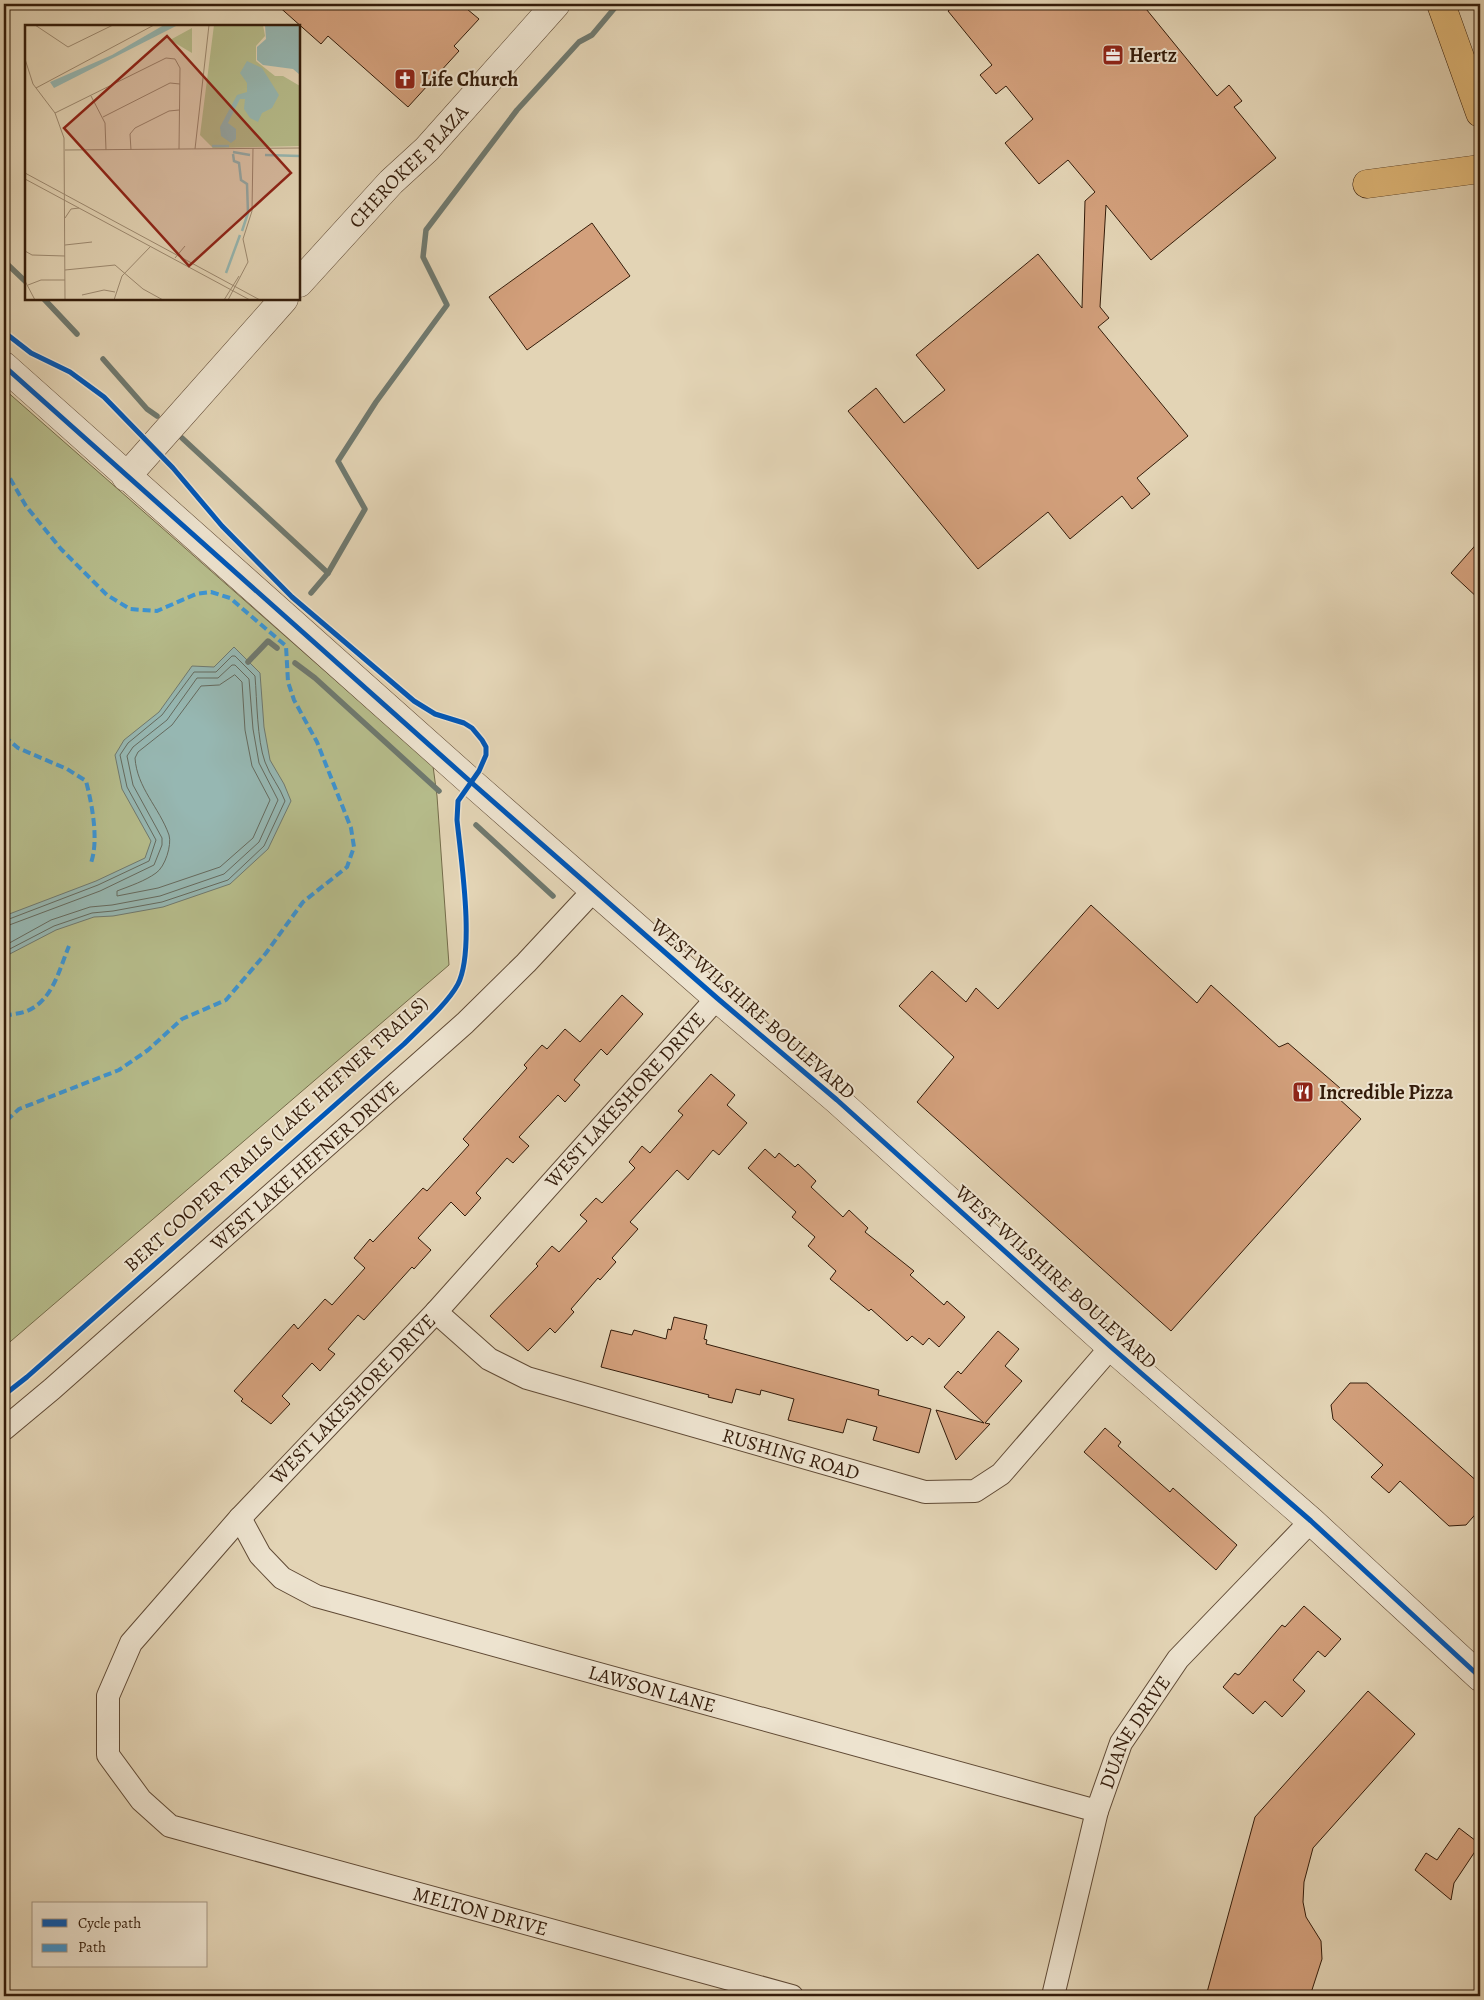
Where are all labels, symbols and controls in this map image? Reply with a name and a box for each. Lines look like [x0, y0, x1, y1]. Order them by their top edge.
inset map [25, 25, 300, 300]
place label: Hertz [1129, 42, 1177, 69]
office icon: Hertz [1101, 43, 1125, 67]
place label: Life Church [421, 66, 519, 93]
church icon: Life Church [393, 67, 417, 91]
street label: CHEROKEE PLAZA [342, 98, 474, 234]
street label: WEST WILSHIRE BOULEVARD [644, 912, 861, 1106]
street label: BERT COOPER TRAILS (LAKE HEFNER TRAILS) [118, 990, 434, 1278]
street label: WEST LAKESHORE DRIVE [538, 1006, 711, 1194]
street label: WEST LAKE HEFNER DRIVE [204, 1074, 405, 1257]
place label: Incredible Pizza [1319, 1079, 1454, 1106]
restaurant icon: Incredible Pizza [1291, 1080, 1315, 1104]
street label: WEST WILSHIRE BOULEVARD [948, 1178, 1163, 1375]
street label: WEST LAKESHORE DRIVE [264, 1308, 442, 1491]
street label: RUSHING ROAD [719, 1421, 863, 1486]
street label: LAWSON LANE [585, 1658, 719, 1719]
street label: DUANE DRIVE [1092, 1670, 1177, 1793]
street label: MELTON DRIVE [410, 1880, 551, 1942]
legend [32, 1902, 208, 1968]
text: Cycle path [78, 1913, 141, 1933]
text: Path [78, 1937, 106, 1957]

